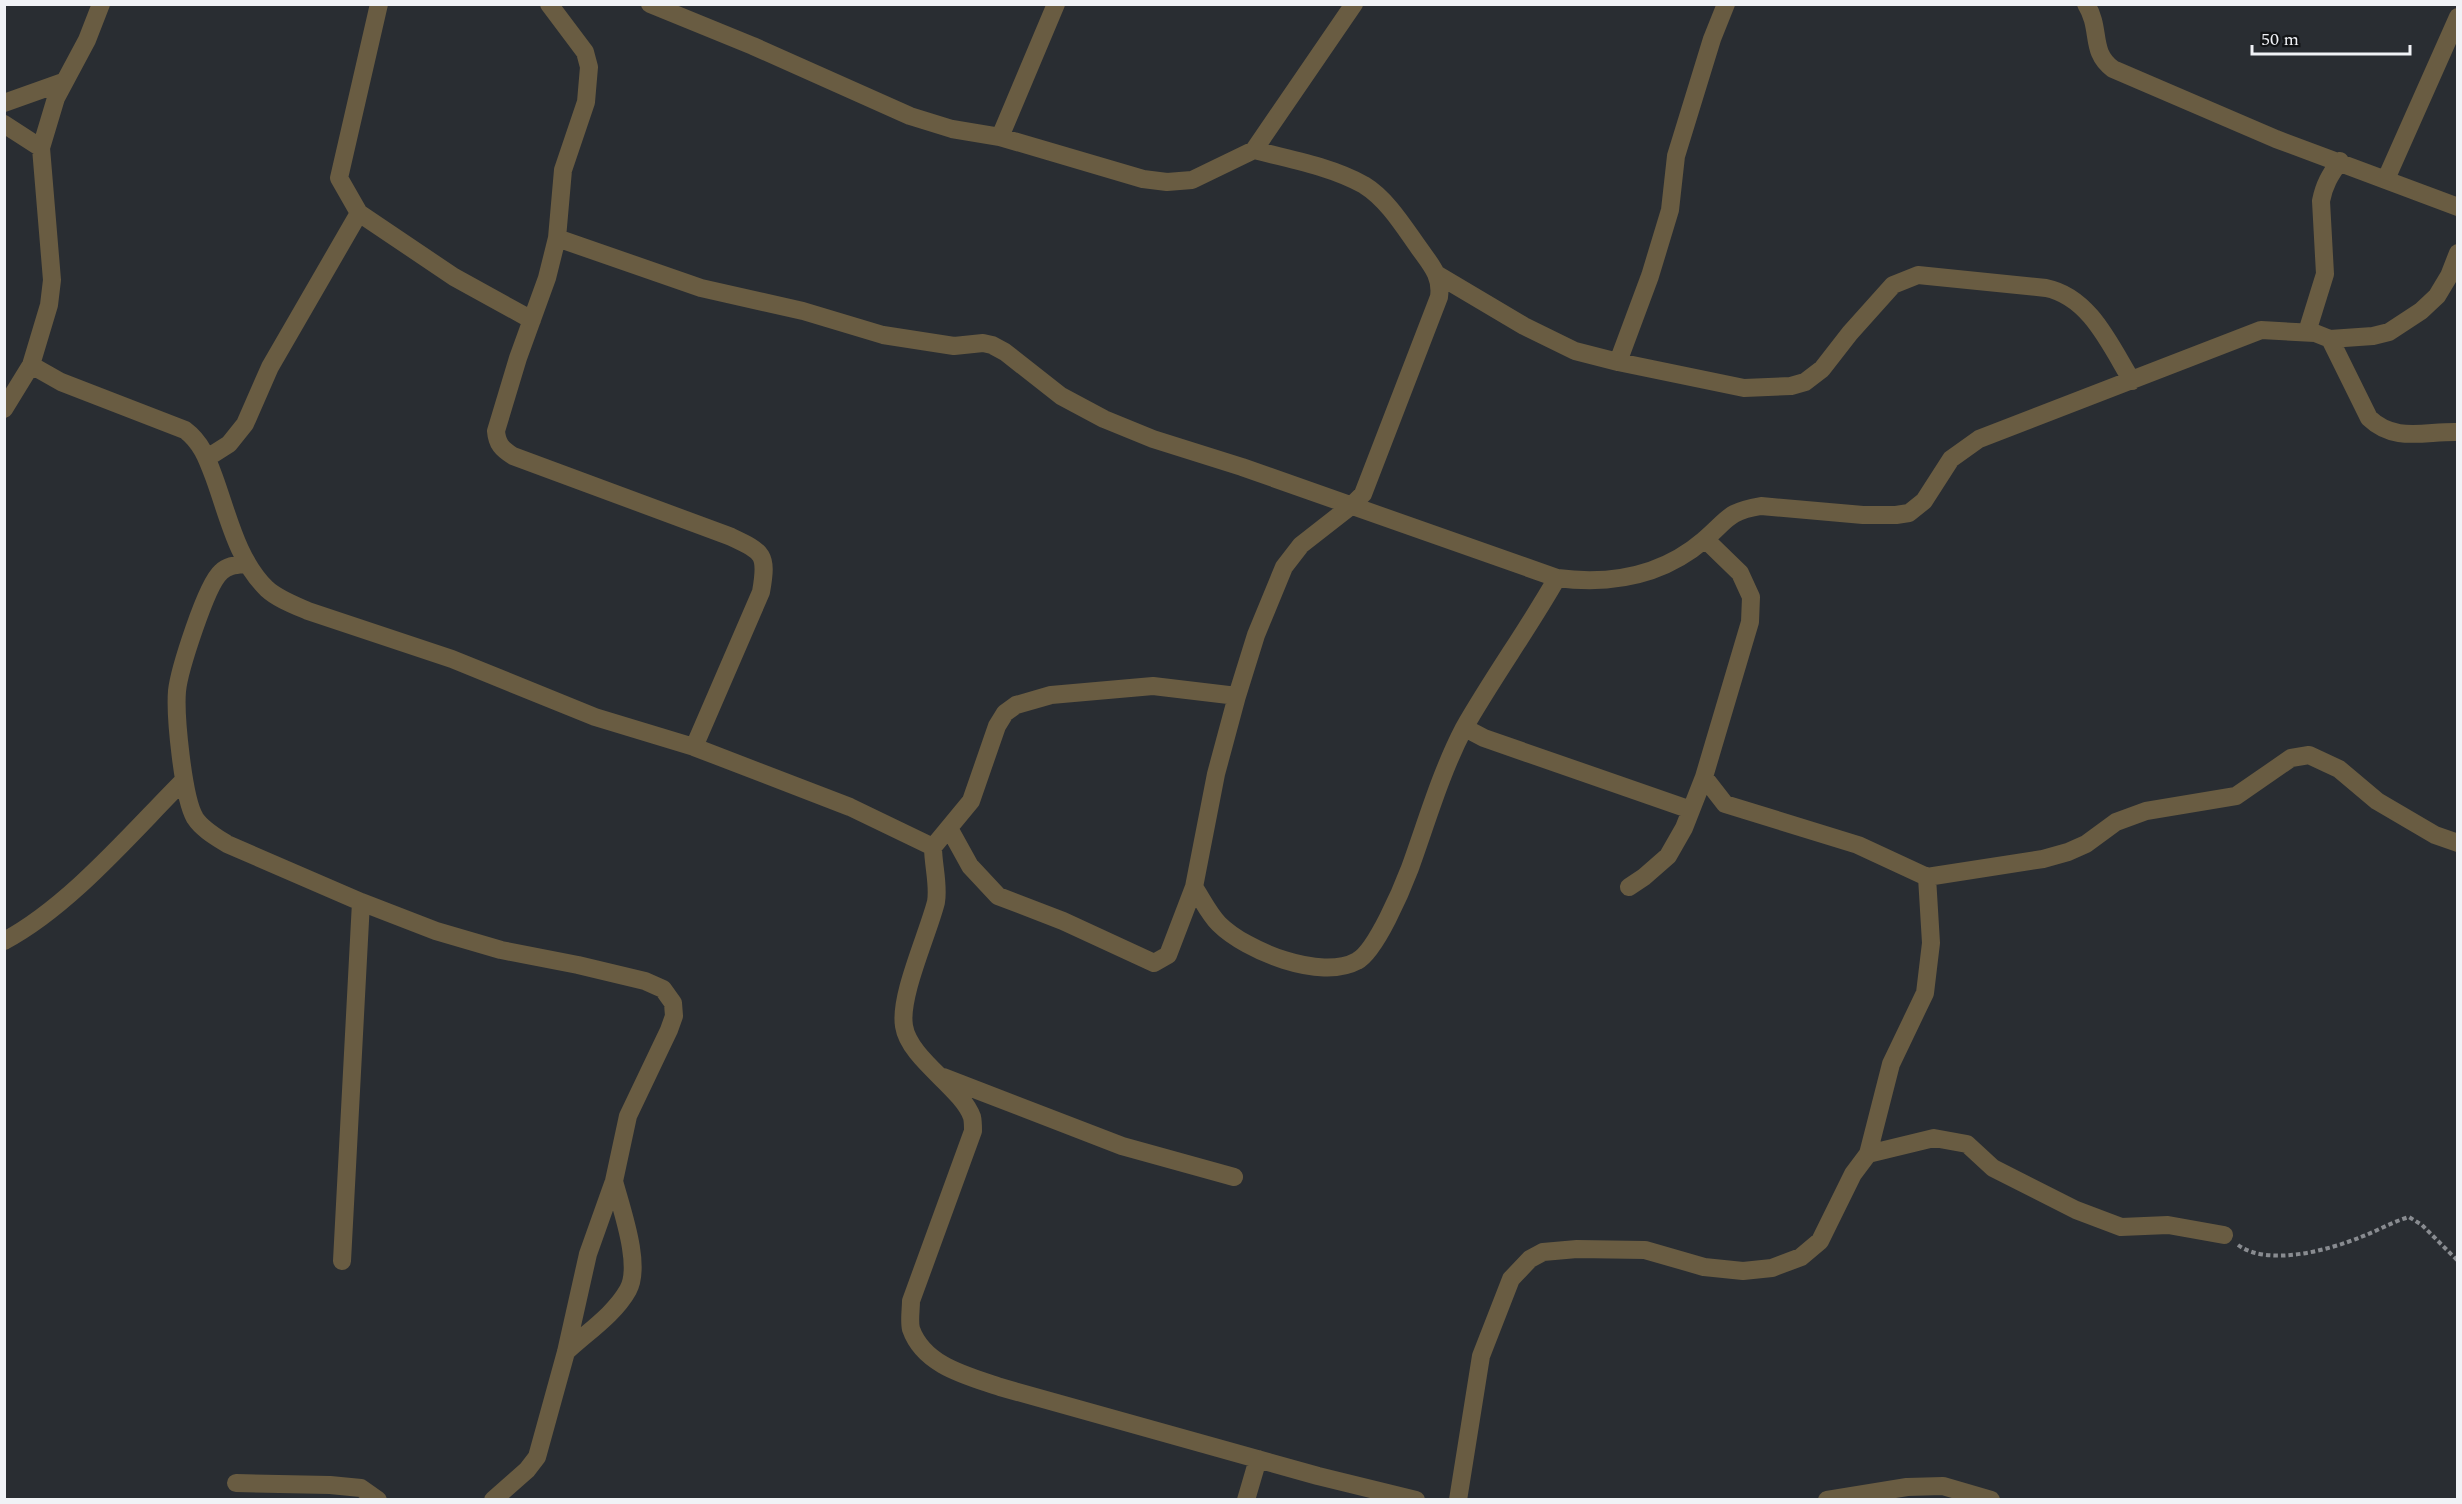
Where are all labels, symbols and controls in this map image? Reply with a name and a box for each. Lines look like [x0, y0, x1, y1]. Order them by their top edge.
scale bar [2252, 18, 2410, 56]
text: 50 m [2261, 26, 2299, 53]

